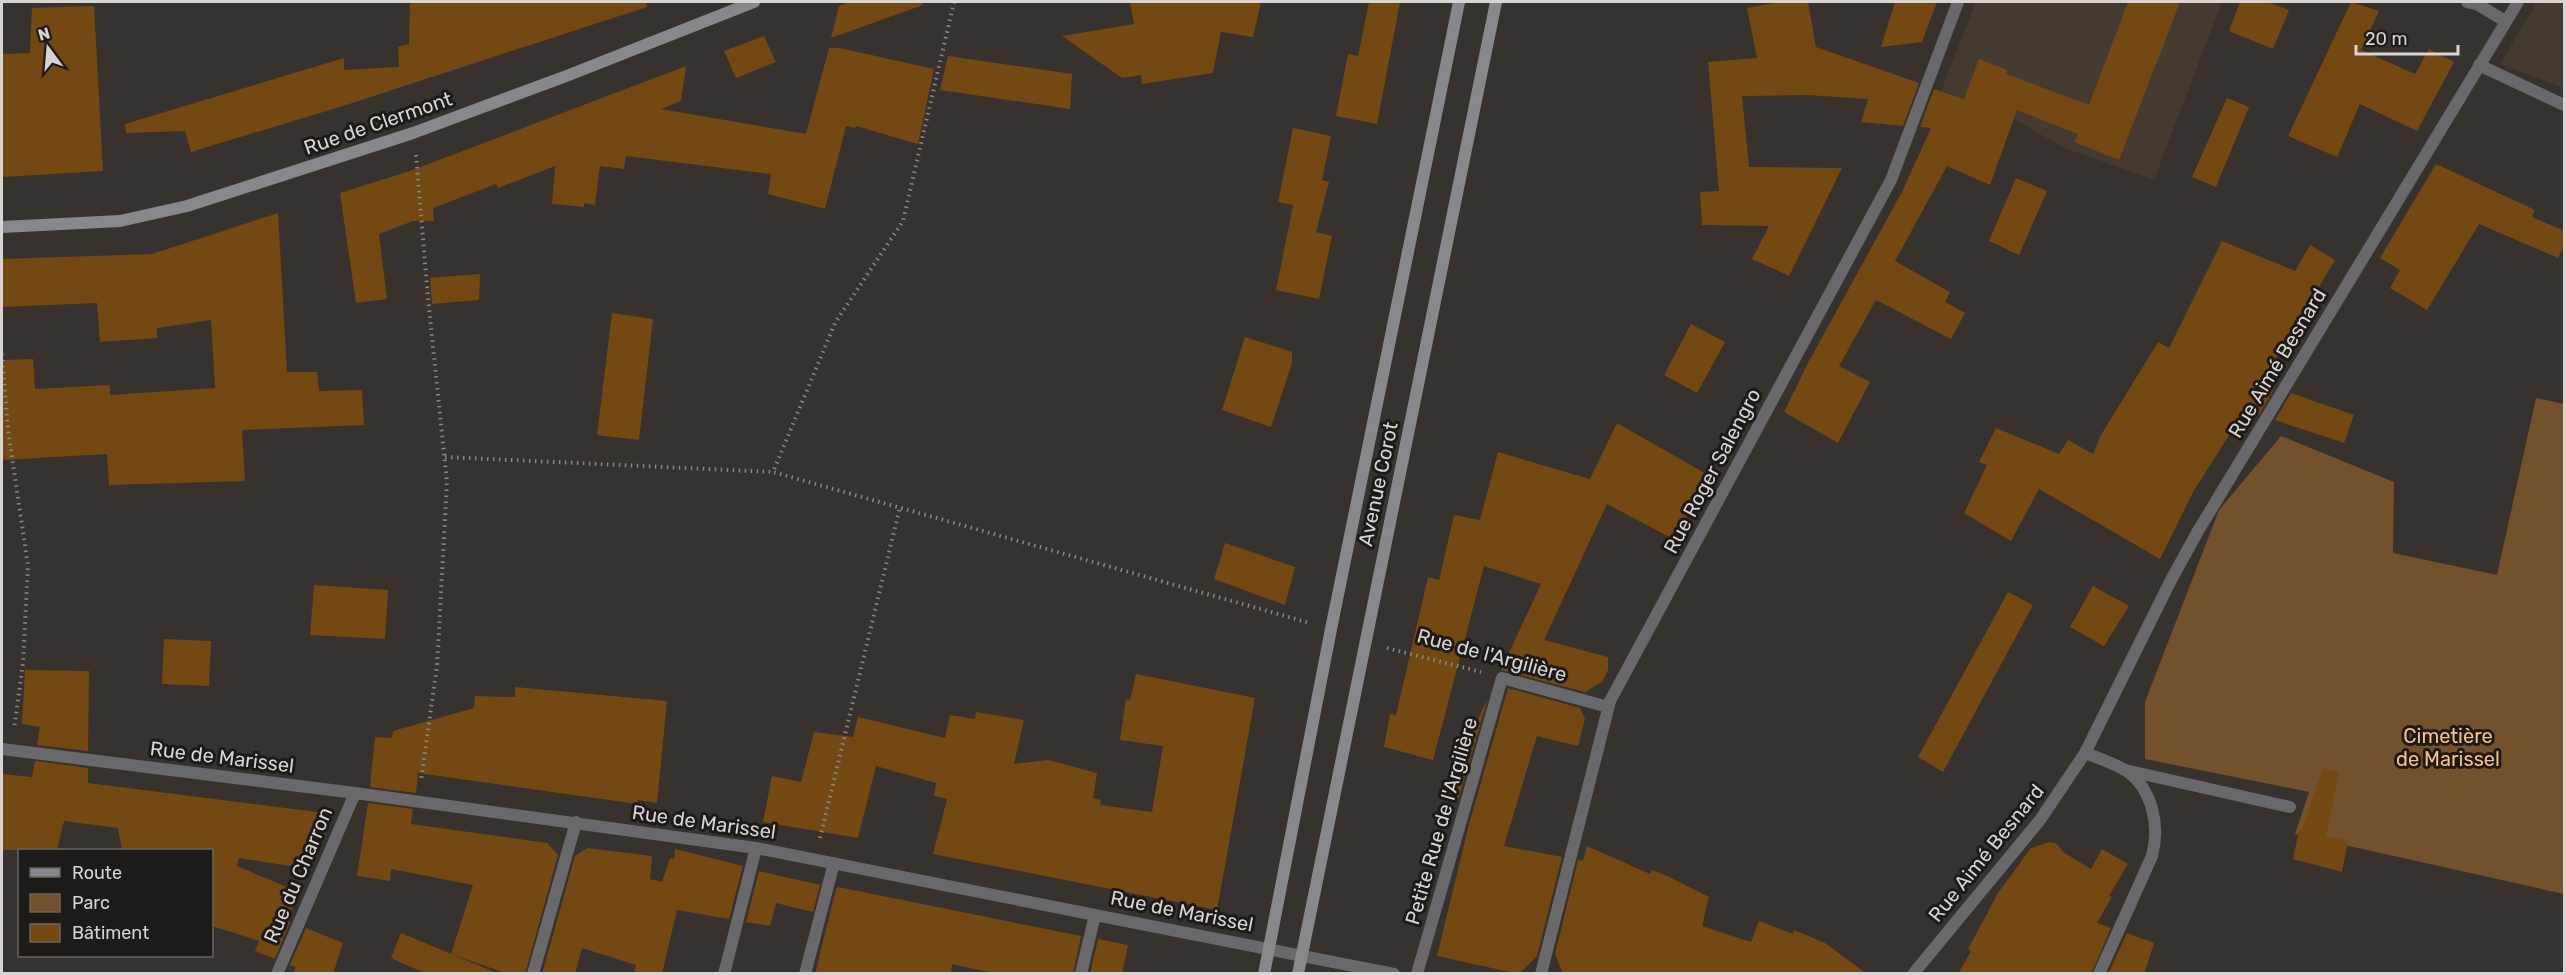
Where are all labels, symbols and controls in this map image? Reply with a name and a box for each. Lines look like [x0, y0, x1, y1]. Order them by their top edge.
north arrow [18, 18, 78, 78]
scale bar [2356, 18, 2458, 56]
text: N [36, 23, 52, 45]
text: 20 m [2365, 28, 2407, 50]
street label: Rue de Clermont [301, 86, 455, 160]
street label: Rue Aimé Besnard [2223, 284, 2331, 442]
street label: Rue Roger Salengro [1658, 384, 1766, 558]
street label: Avenue Corot [1353, 420, 1403, 548]
street label: Rue de l'Argilière [1414, 623, 1570, 687]
street label: Petite Rue de l'Argilière [1400, 715, 1482, 927]
park label: Cimetière de Marissel [2396, 724, 2500, 771]
street label: Rue de Marissel [149, 736, 295, 778]
street label: Rue Aimé Besnard [1923, 779, 2049, 927]
street label: Rue de Marissel [631, 800, 777, 844]
street label: Rue du Charron [259, 803, 337, 947]
legend [18, 849, 213, 957]
text: Route [72, 862, 122, 884]
street label: Rue de Marissel [1109, 885, 1255, 937]
text: Parc [72, 892, 110, 914]
text: Bâtiment [72, 922, 149, 944]

